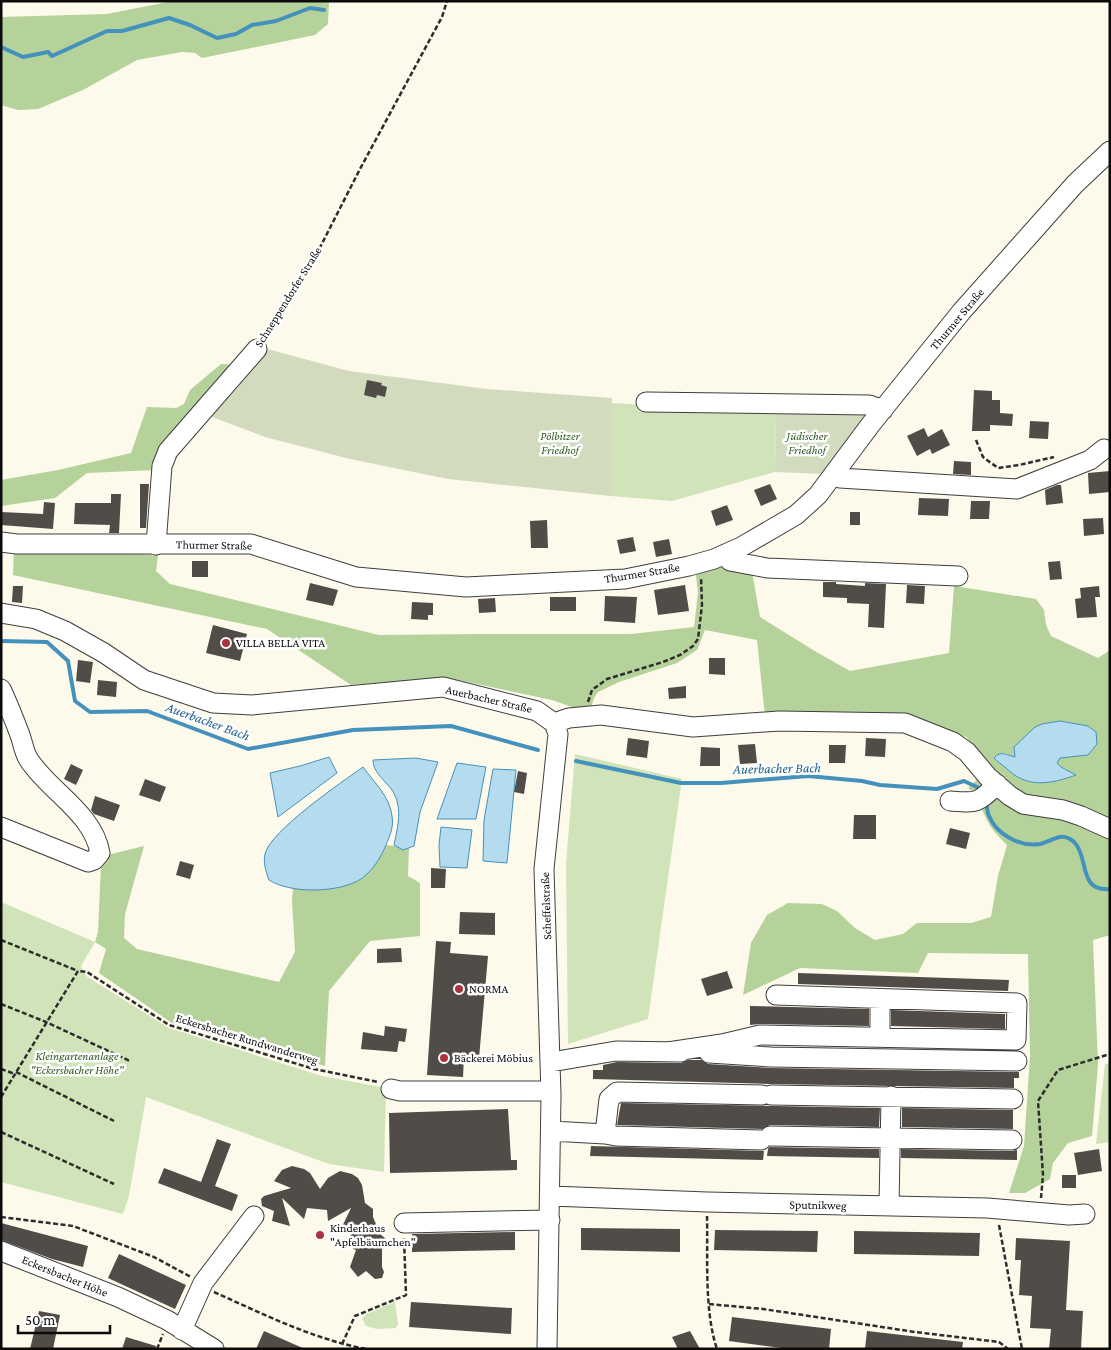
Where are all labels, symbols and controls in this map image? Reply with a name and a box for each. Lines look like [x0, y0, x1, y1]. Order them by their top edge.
street label: Schneppendorfer Straße [251, 244, 325, 350]
street label: Thurmer Straße [927, 285, 987, 353]
park label: Pölbitzer Friedhof [540, 429, 581, 457]
park label: Jüdischer Friedhof [785, 429, 828, 457]
street label: Thurmer Straße [176, 537, 252, 553]
street label: Thurmer Straße [603, 560, 681, 586]
place label: VILLA BELLA VITA [236, 636, 325, 650]
marker: VILLA BELLA VITA [220, 637, 232, 649]
street label: Auerbacher Straße [444, 682, 534, 716]
water label: Auerbacher Bach [163, 698, 252, 744]
water label: Auerbacher Bach [732, 759, 821, 777]
street label: Scheffelstraße [538, 872, 554, 940]
place label: NORMA [469, 982, 509, 996]
marker: NORMA [453, 983, 465, 995]
street label: Eckersbacher Rundwanderweg [174, 1011, 320, 1067]
park label: Kleingartenanlage "Eckersbacher Höhe" [30, 1049, 125, 1077]
place label: Bäckerei Möbius [454, 1051, 533, 1065]
marker: Bäckerei Möbius [438, 1052, 450, 1064]
street label: Sputnikweg [789, 1198, 847, 1213]
place label: Kinderhaus "Apfelbäumchen" [330, 1221, 416, 1249]
marker: Kinderhaus "Apfelbäumchen" [314, 1229, 326, 1241]
street label: Eckersbacher Höhe [20, 1252, 110, 1300]
scale bar [18, 1302, 110, 1334]
text: 50 m [25, 1312, 55, 1328]

